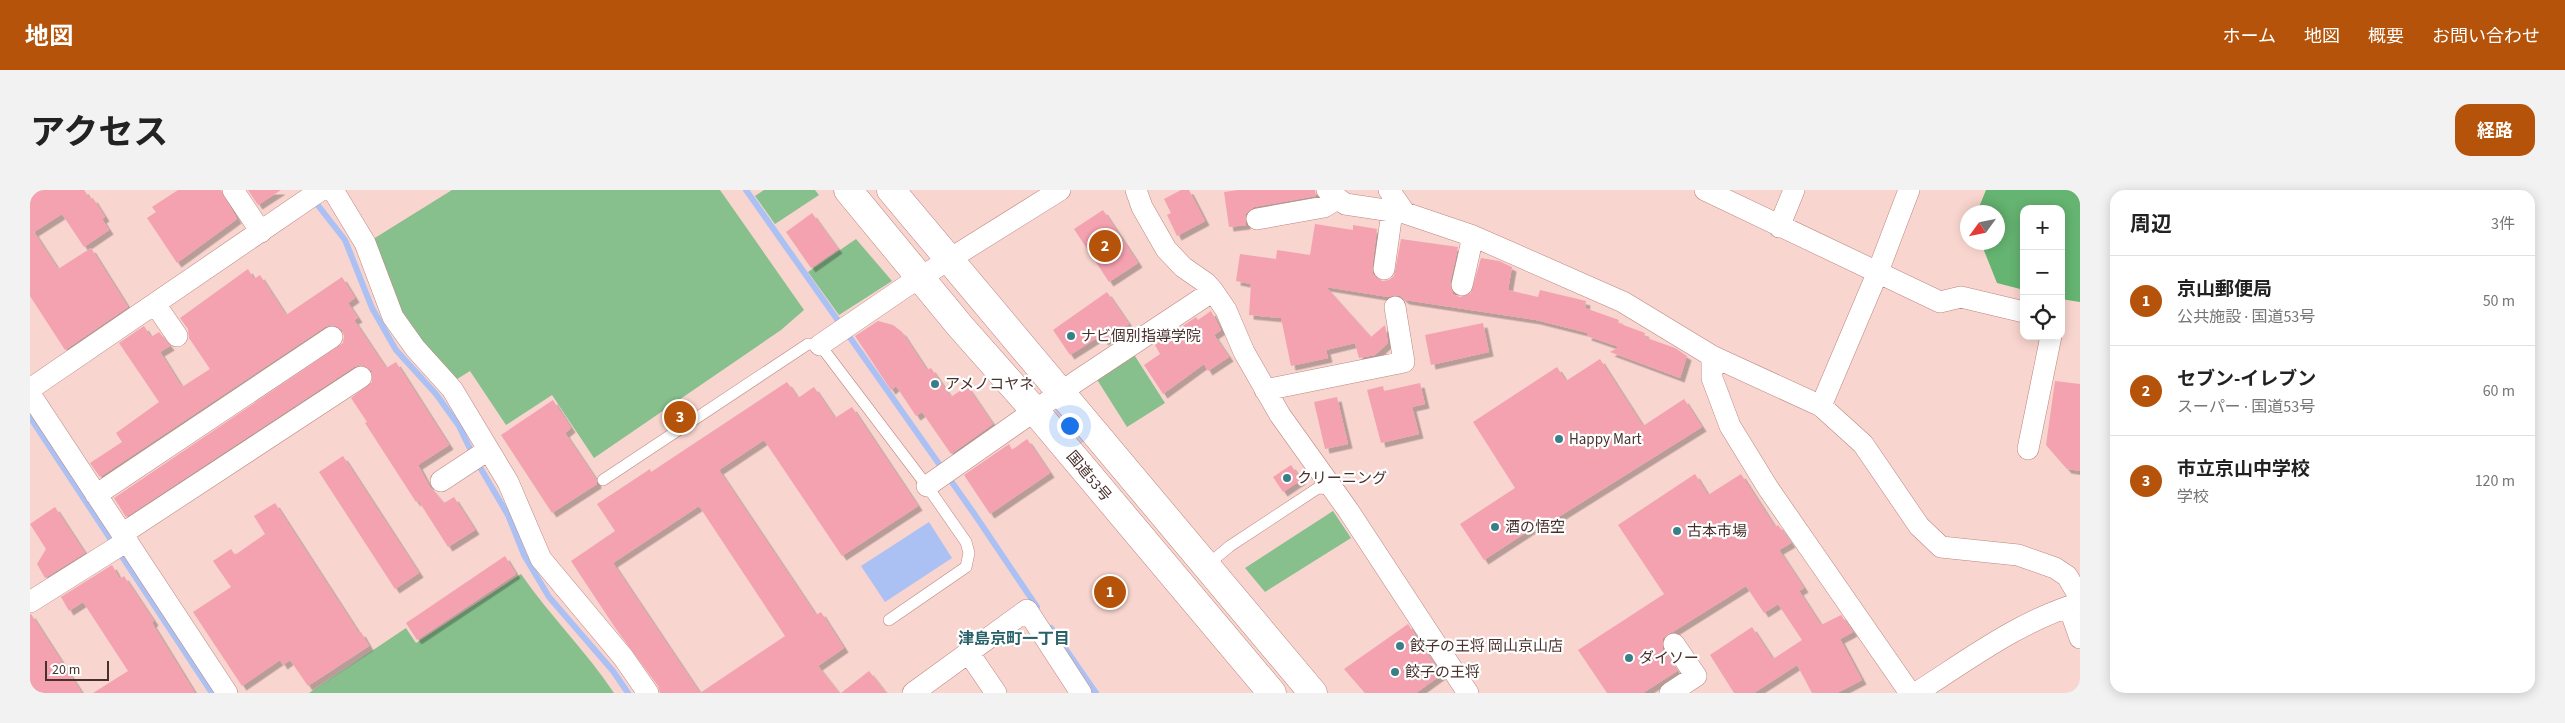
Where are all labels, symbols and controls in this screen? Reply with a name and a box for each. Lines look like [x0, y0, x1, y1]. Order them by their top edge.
text: 地図 [25, 19, 73, 54]
text: ホーム [2223, 24, 2276, 49]
text: 地図 [2304, 24, 2340, 49]
text: 概要 [2368, 24, 2404, 49]
text: お問い合わせ [2432, 24, 2540, 49]
button: 経路 [2455, 104, 2535, 156]
text: アクセス [30, 108, 168, 158]
north arrow [1960, 205, 2005, 250]
map controls [2020, 205, 2065, 340]
button: + [2020, 205, 2065, 250]
text: 周辺 [2130, 209, 2172, 239]
text: 3件 [2491, 213, 2515, 235]
pin: 2 [1089, 227, 1121, 265]
button: − [2020, 250, 2065, 295]
text: 京山郵便局 [2177, 276, 2272, 303]
text: 1 [2142, 290, 2150, 312]
text: 50 m [2483, 290, 2515, 312]
button: locate [2020, 295, 2065, 340]
text: 公共施設 · 国道53号 [2177, 306, 2315, 328]
place label: ナビ個別指導学院 [1081, 326, 1201, 347]
marker: ナビ個別指導学院 [1065, 330, 1077, 342]
text: セブン-イレブン [2177, 366, 2316, 393]
place label: アメノコヤネ [945, 374, 1034, 395]
marker: アメノコヤネ [929, 378, 941, 390]
text: 2 [2142, 380, 2150, 402]
text: 60 m [2483, 380, 2515, 402]
text: スーパー · 国道53号 [2177, 396, 2315, 418]
pin: 3 [664, 398, 696, 436]
your location [1057, 413, 1083, 439]
place label: Happy Mart [1569, 429, 1642, 450]
marker: Happy Mart [1553, 433, 1565, 445]
street label: 国道53号 [1061, 447, 1116, 506]
text: 市立京山中学校 [2177, 456, 2310, 483]
place label: クリーニング [1297, 468, 1387, 489]
text: 3 [2142, 470, 2150, 492]
text: 120 m [2475, 470, 2515, 492]
marker: クリーニング [1281, 472, 1293, 484]
text: 学校 [2177, 486, 2209, 508]
place label: 酒の悟空 [1505, 517, 1565, 538]
marker: 酒の悟空 [1489, 521, 1501, 533]
place label: 古本市場 [1687, 521, 1747, 542]
marker: 古本市場 [1671, 525, 1683, 537]
pin: 1 [1094, 573, 1126, 611]
district label: 津島京町一丁目 [958, 628, 1070, 650]
place label: 餃子の王将 岡山京山店 [1410, 636, 1563, 657]
marker: 餃子の王将 岡山京山店 [1394, 640, 1406, 652]
place label: ダイソー [1639, 648, 1699, 669]
marker: ダイソー [1623, 652, 1635, 664]
scale bar [45, 658, 109, 681]
text: 20 m [52, 660, 80, 680]
place label: 餃子の王将 [1405, 662, 1480, 683]
marker: 餃子の王将 [1389, 666, 1401, 678]

